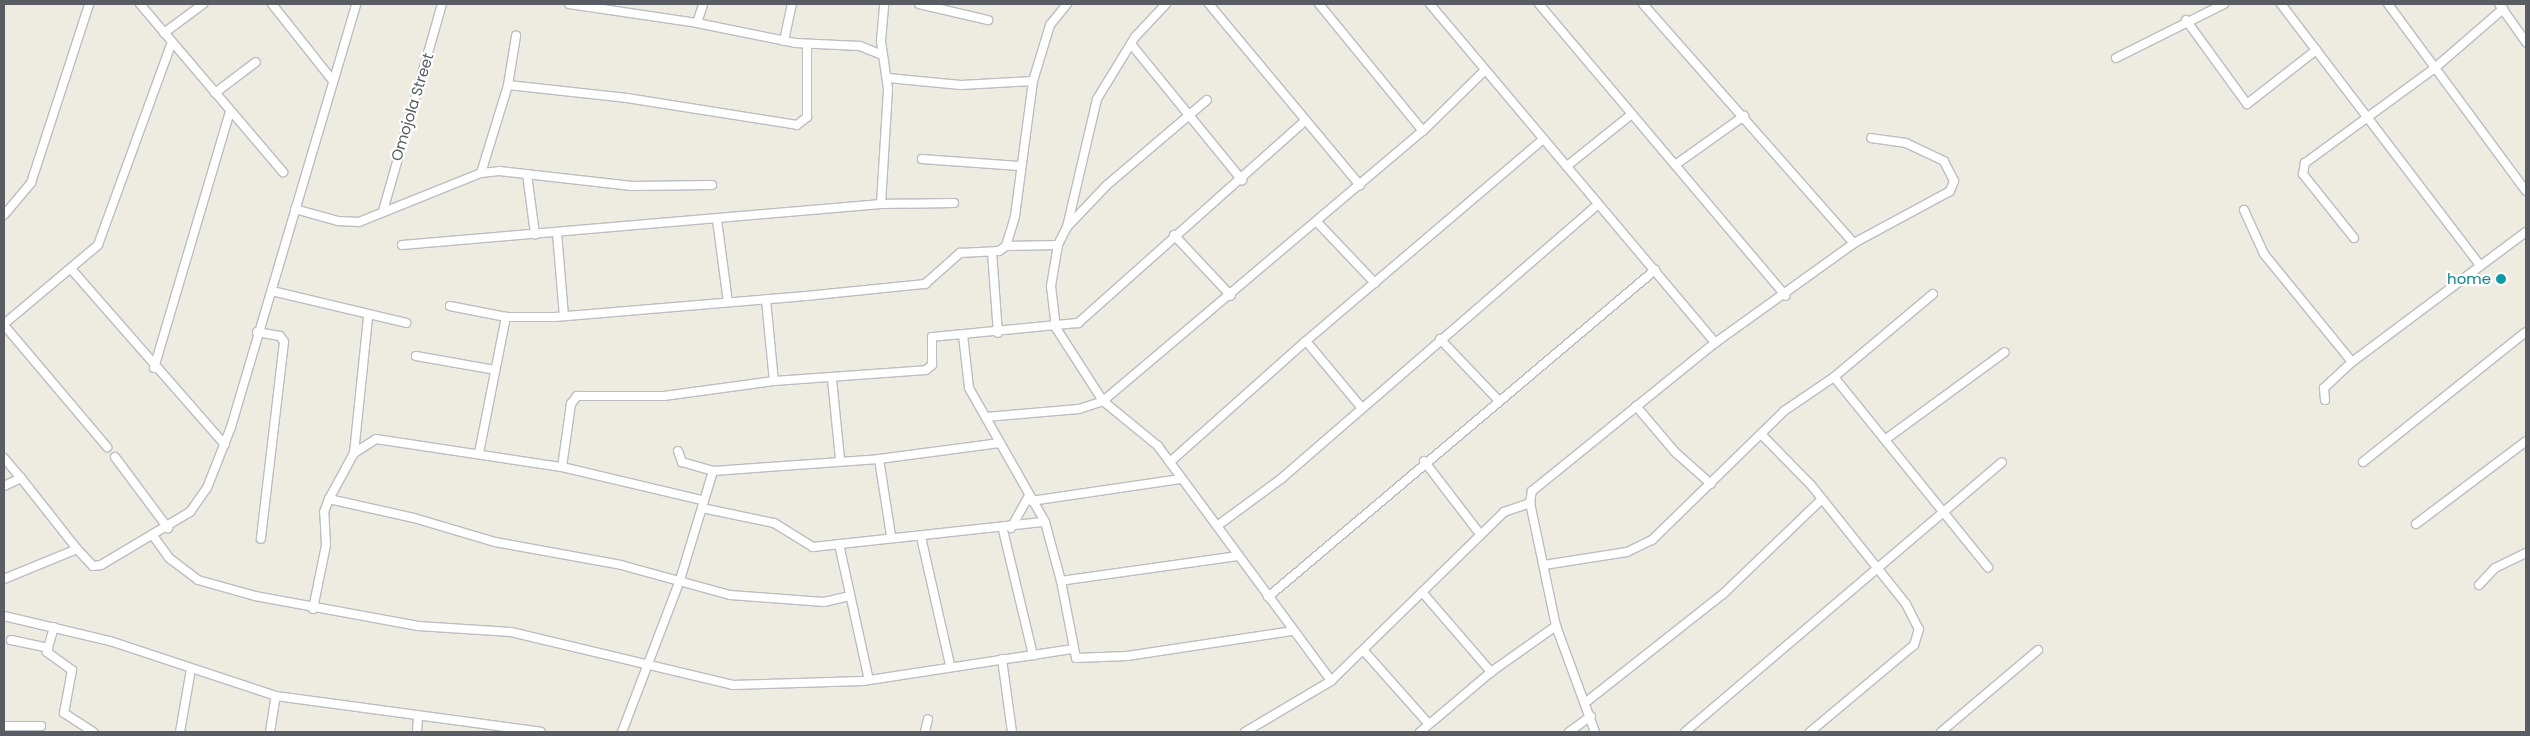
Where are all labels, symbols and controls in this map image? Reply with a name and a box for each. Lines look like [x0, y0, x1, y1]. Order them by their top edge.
street label: Omojola Street [387, 51, 437, 163]
place label: home [2447, 270, 2491, 288]
marker: home [2495, 273, 2507, 285]

